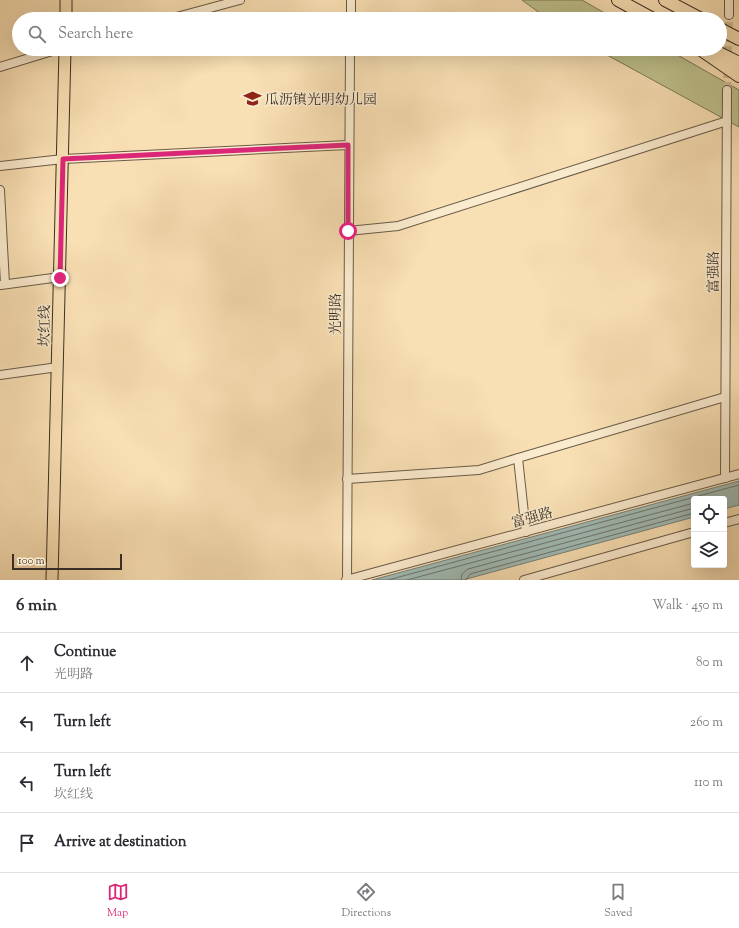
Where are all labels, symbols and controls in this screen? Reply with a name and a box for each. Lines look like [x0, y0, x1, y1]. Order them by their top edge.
search box [12, 12, 727, 56]
icon: search [26, 23, 48, 45]
text: Search here [58, 24, 133, 45]
school or university icon: 瓜沥镇光明幼儿园 [242, 89, 262, 109]
place label: 瓜沥镇光明幼儿园 [265, 91, 377, 111]
route start [339, 222, 357, 240]
street label: 富强路 [705, 251, 725, 293]
route end [51, 269, 69, 287]
street label: 光明路 [327, 293, 347, 335]
street label: 坎红线 [36, 305, 56, 347]
map controls [691, 496, 727, 568]
button: locate [691, 496, 727, 532]
street label: 富强路 [510, 504, 555, 534]
button: layers [691, 532, 727, 568]
scale bar [12, 552, 122, 571]
text: 100 m [18, 553, 45, 569]
text: 6 min [16, 594, 57, 618]
text: Walk · 450 m [652, 597, 723, 615]
text: Continue [54, 642, 116, 663]
icon: ahead [16, 652, 38, 674]
text: 80 m [696, 654, 723, 672]
text: 光明路 [54, 666, 93, 684]
icon: left [16, 712, 38, 734]
text: Turn left [54, 712, 111, 733]
text: 260 m [690, 714, 723, 732]
text: Turn left [54, 762, 111, 783]
icon: left [16, 772, 38, 794]
text: 110 m [694, 774, 723, 792]
text: 坎红线 [54, 786, 93, 804]
icon: arrive [16, 832, 38, 854]
text: Arrive at destination [54, 832, 187, 853]
tab: Map [107, 881, 129, 921]
tab: Directions [342, 881, 391, 921]
tab: Saved [604, 881, 632, 921]

